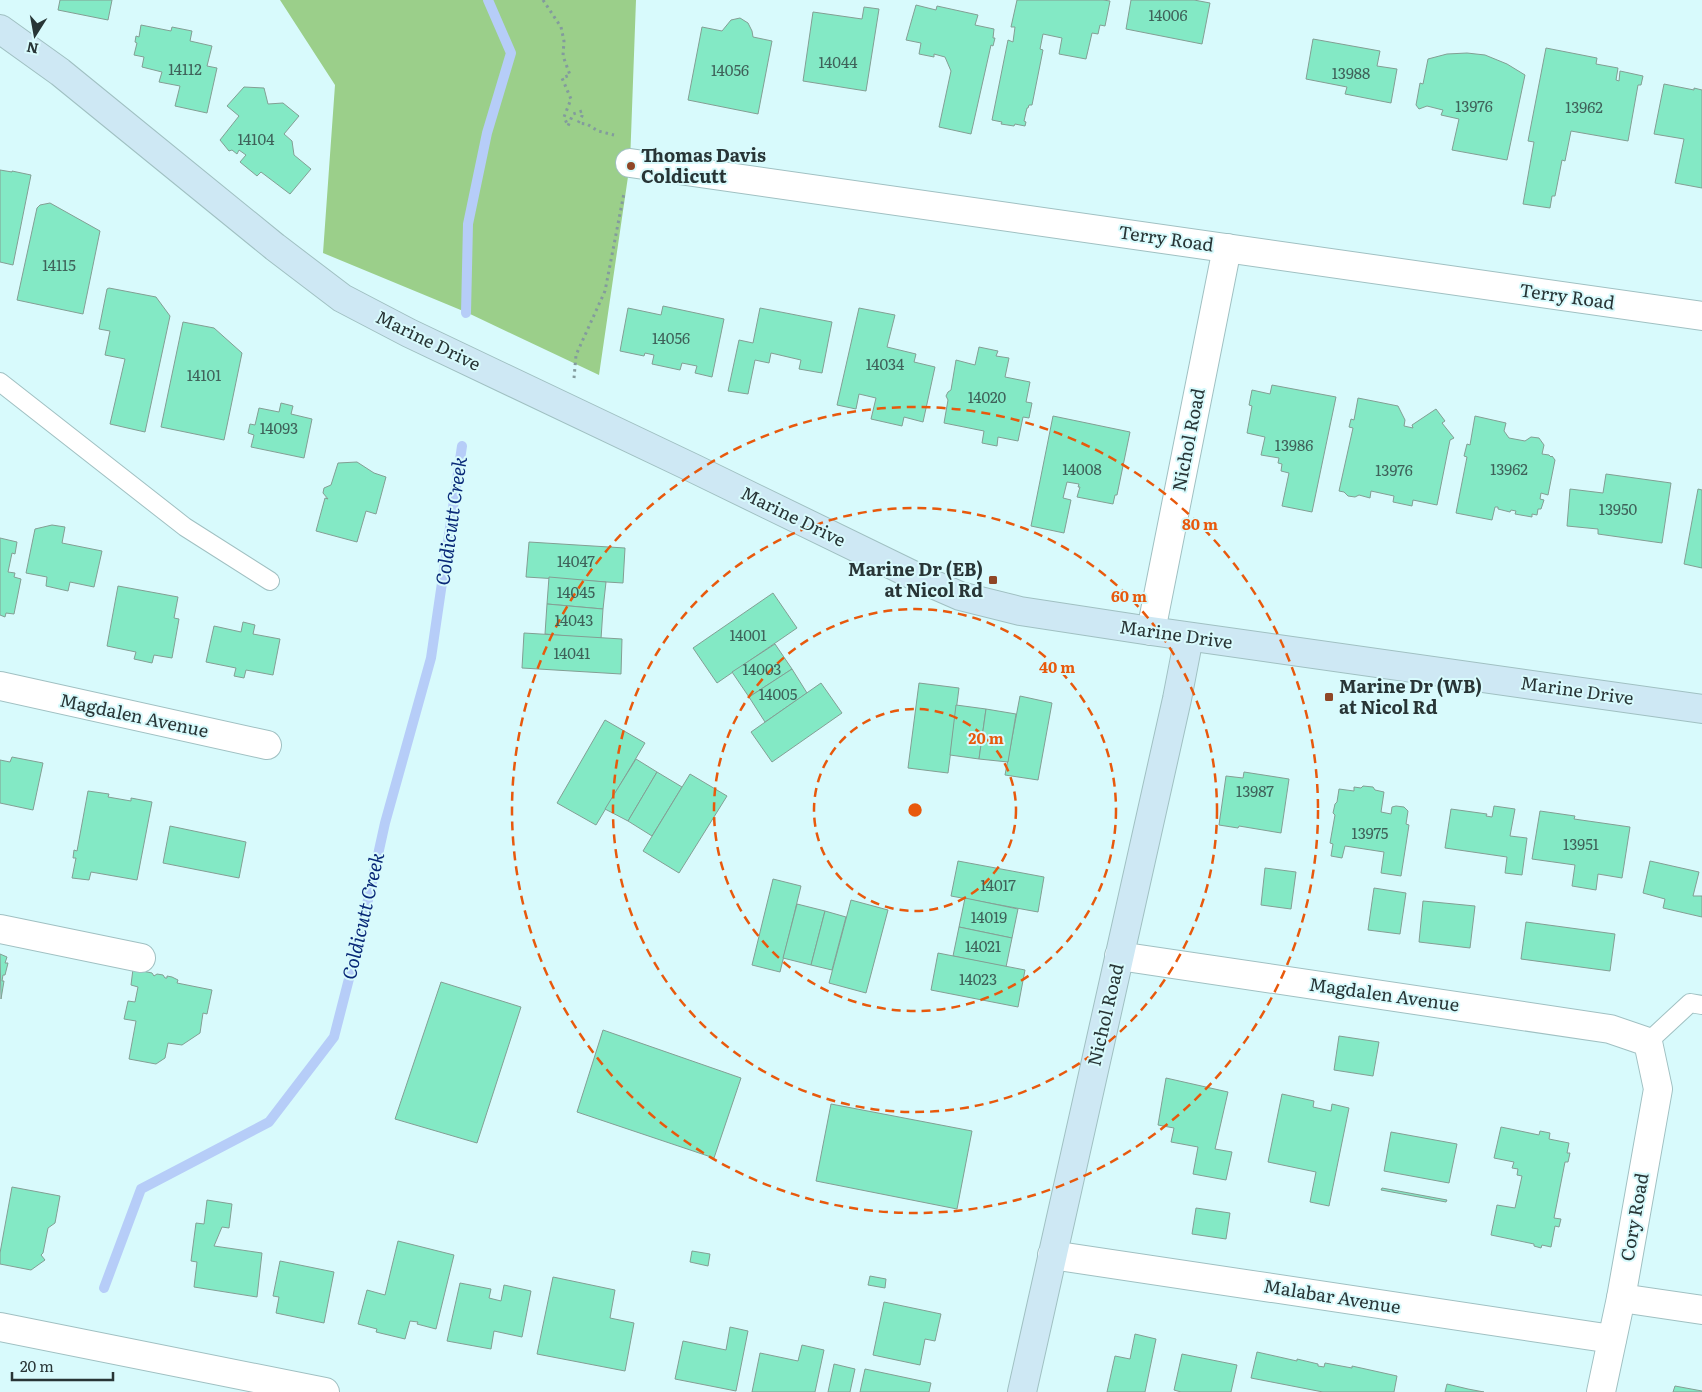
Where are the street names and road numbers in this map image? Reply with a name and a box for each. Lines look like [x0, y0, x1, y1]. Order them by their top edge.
street label: Terry Road [1117, 217, 1216, 258]
street label: Terry Road [1518, 275, 1617, 316]
street label: Marine Drive [372, 303, 486, 377]
street label: Nichol Road [1164, 386, 1211, 494]
street label: Marine Drive [737, 479, 851, 553]
street label: Marine Drive [1118, 612, 1234, 655]
street label: Marine Drive [1519, 668, 1635, 711]
street label: Magdalen Avenue [57, 686, 211, 743]
street label: Nichol Road [1080, 961, 1129, 1069]
street label: Magdalen Avenue [1307, 970, 1461, 1017]
street label: Cory Road [1612, 1171, 1655, 1263]
street label: Malabar Avenue [1262, 1271, 1403, 1320]

